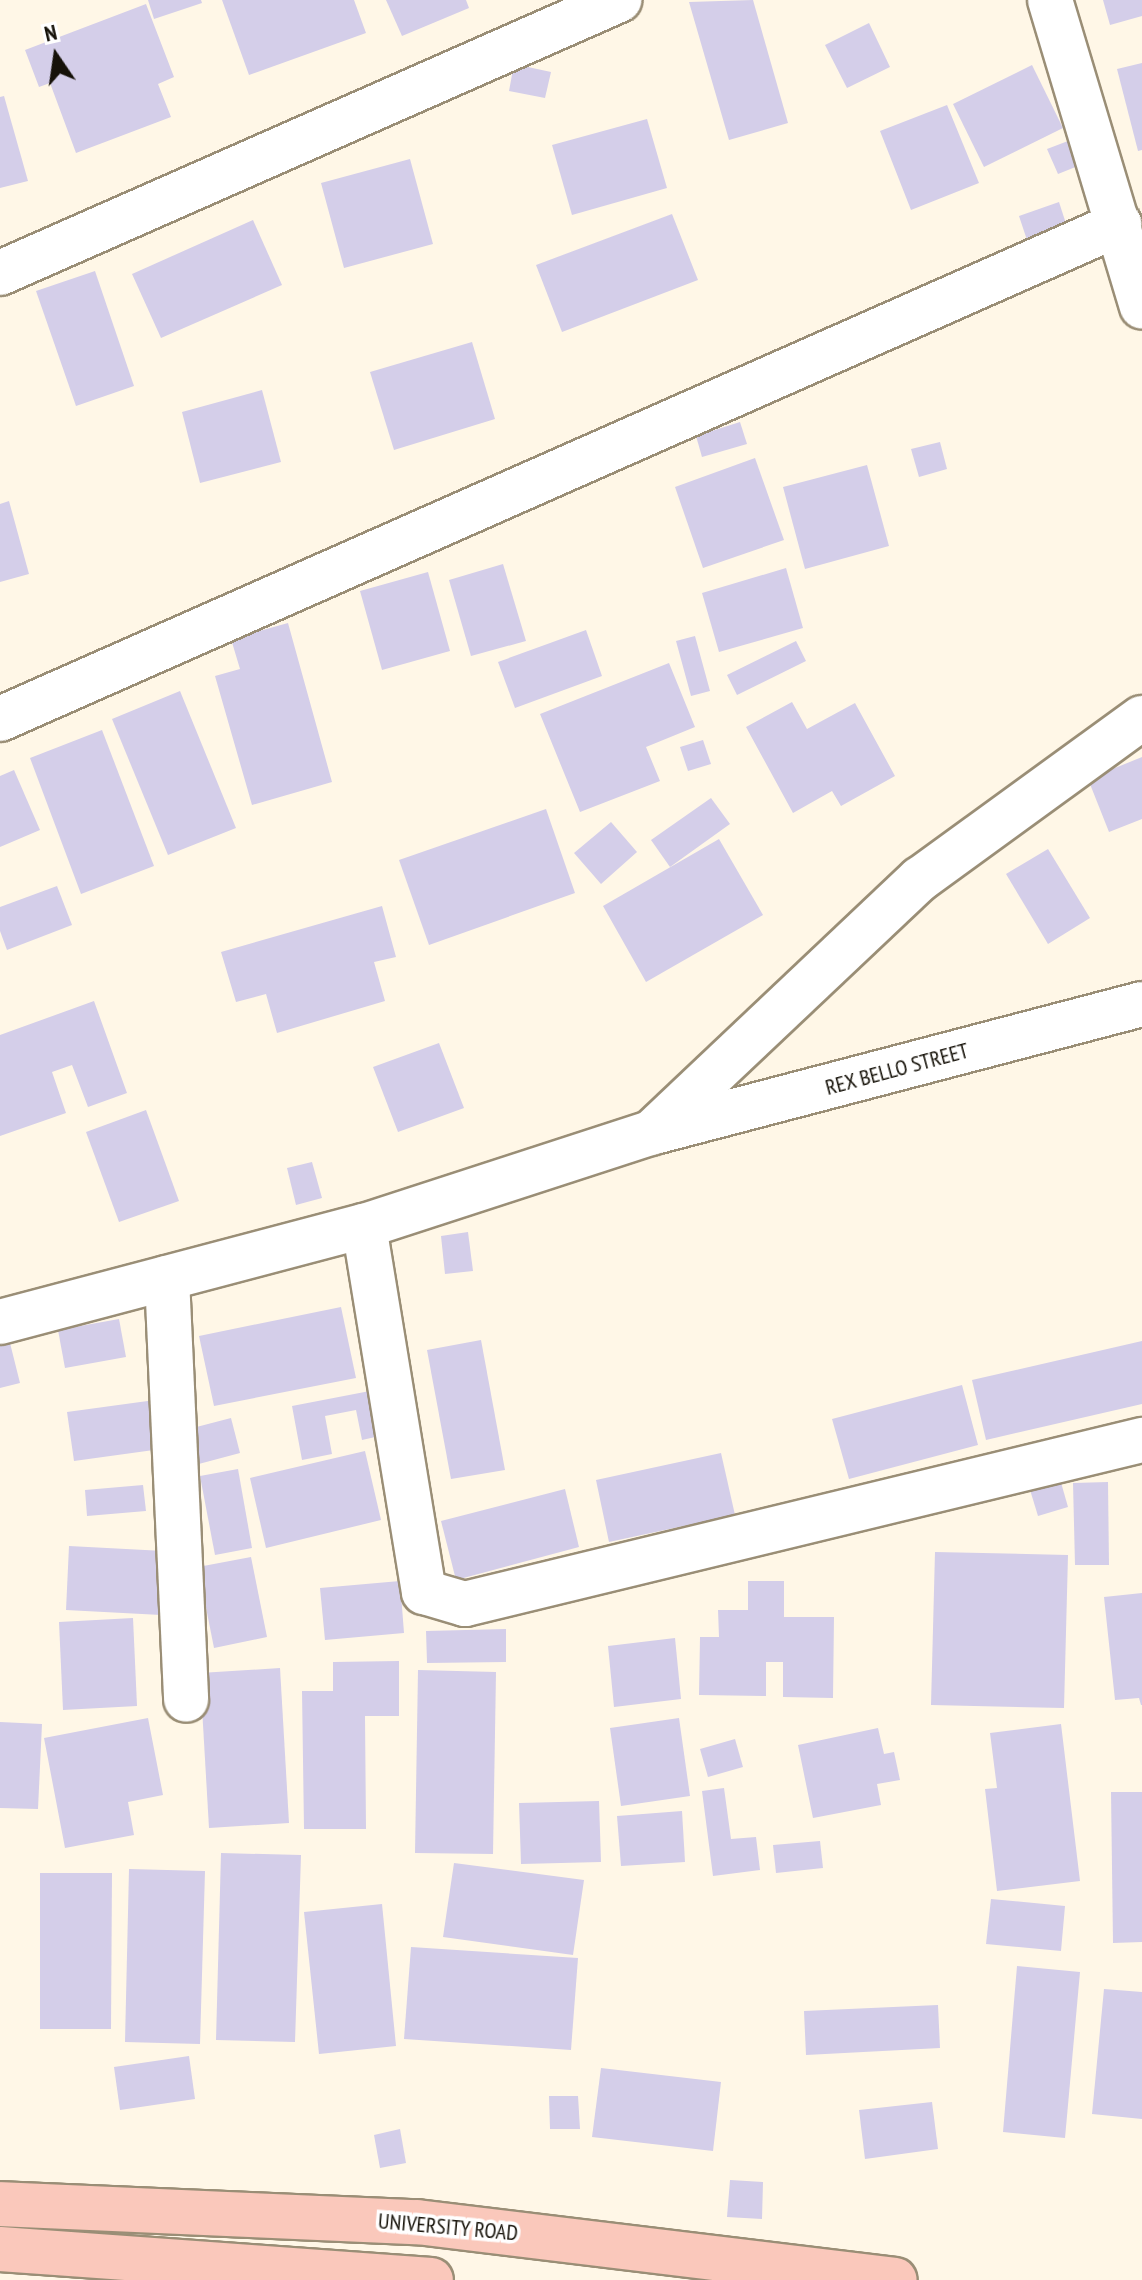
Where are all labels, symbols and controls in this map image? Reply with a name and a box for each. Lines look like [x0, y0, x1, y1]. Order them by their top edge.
north arrow [16, 16, 96, 96]
text: N [42, 18, 60, 48]
street label: REX BELLO STREET [822, 1037, 972, 1101]
street label: UNIVERSITY ROAD [377, 2208, 519, 2246]

